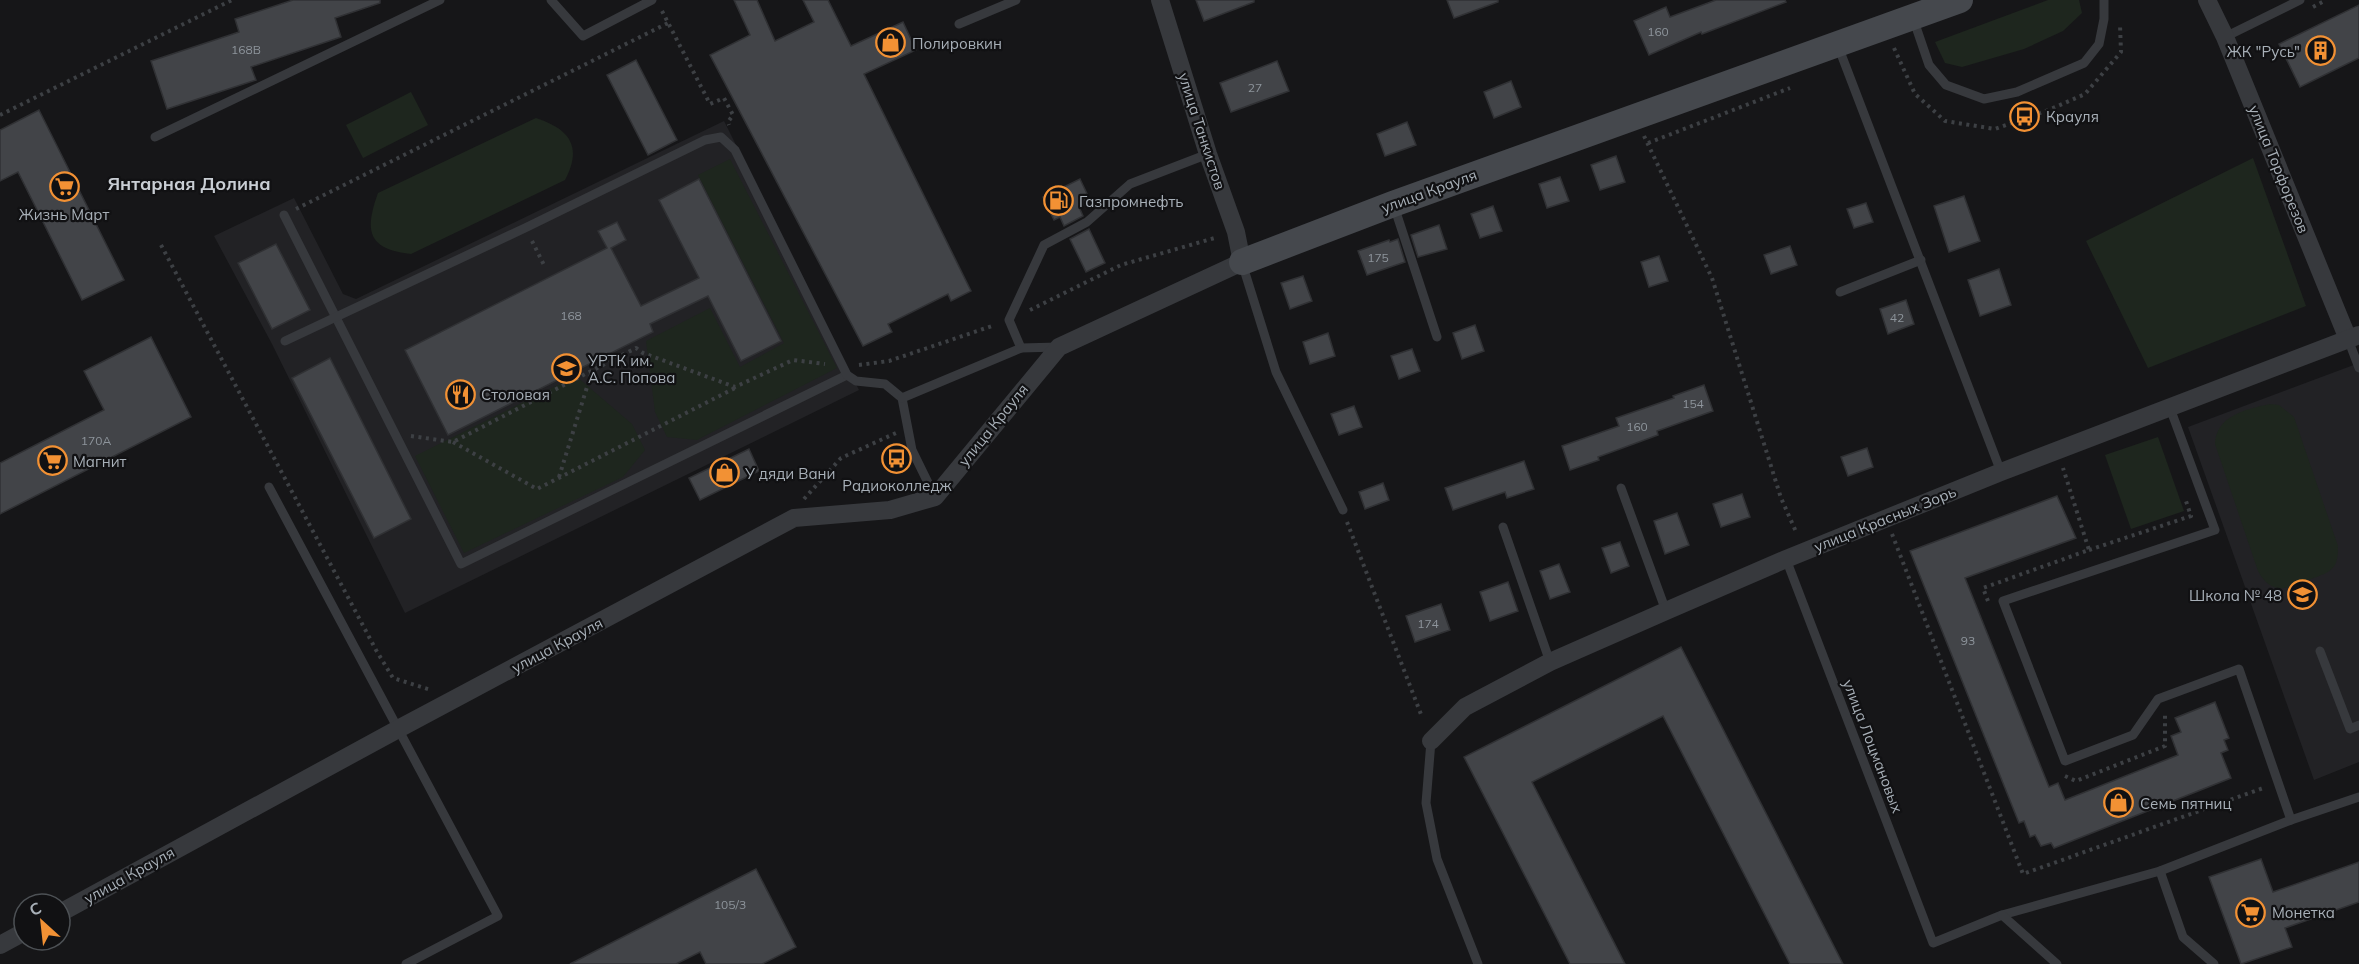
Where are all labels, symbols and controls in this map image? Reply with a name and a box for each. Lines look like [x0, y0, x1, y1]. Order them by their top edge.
house number: 160 [1647, 24, 1669, 39]
shop icon: Полировкин [875, 27, 907, 59]
place label: Полировкин [912, 34, 1002, 53]
building icon: ЖК "Русь" [2305, 35, 2337, 67]
house number: 168В [231, 42, 261, 57]
place label: ЖК "Русь" [2227, 42, 2300, 61]
street label: улица Танкистов [1174, 70, 1230, 192]
house number: 27 [1248, 80, 1262, 95]
bus stop icon: Крауля [2009, 100, 2041, 132]
street label: улица Торфорезов [2245, 102, 2313, 236]
place label: Крауля [2046, 107, 2099, 126]
street label: улица Крауля [1379, 165, 1479, 217]
supermarket icon: Жизнь Март [48, 171, 80, 203]
district label: Янтарная Долина [107, 172, 271, 195]
fuel station icon: Газпромнефть [1042, 185, 1074, 217]
place label: Газпромнефть [1079, 192, 1184, 211]
place label: Жизнь Март [19, 205, 109, 224]
house number: 175 [1367, 250, 1389, 265]
house number: 168 [560, 308, 582, 323]
house number: 42 [1890, 310, 1904, 325]
place label: УРТК им. А.С. Попова [587, 351, 675, 387]
school or university icon: УРТК им. А.С. Попова [551, 353, 583, 385]
restaurant icon: Столовая [444, 378, 476, 410]
street label: улица Крауля [954, 380, 1032, 470]
place label: Столовая [481, 385, 550, 404]
house number: 154 [1682, 396, 1704, 411]
house number: 160 [1626, 419, 1648, 434]
house number: 170А [81, 433, 111, 448]
bus stop icon: Радиоколледж [881, 442, 913, 474]
supermarket icon: Магнит [36, 445, 68, 477]
place label: Магнит [73, 452, 127, 471]
shop icon: У дяди Вани [708, 457, 740, 489]
place label: У дяди Вани [744, 464, 835, 483]
place label: Радиоколледж [842, 476, 953, 495]
street label: улица Красных Зорь [1811, 482, 1959, 556]
school or university icon: Школа № 48 [2287, 579, 2319, 611]
place label: Школа № 48 [2189, 586, 2282, 605]
street label: улица Крауля [508, 613, 606, 677]
house number: 174 [1417, 616, 1439, 631]
house number: 93 [1961, 633, 1975, 648]
street label: улица Лоцмановых [1839, 677, 1907, 815]
shop icon: Семь пятниц [2103, 787, 2135, 819]
place label: Семь пятниц [2140, 794, 2232, 813]
street label: улица Крауля [80, 842, 178, 908]
north arrow [12, 892, 72, 952]
supermarket icon: Монетка [2235, 896, 2267, 928]
text: С [26, 897, 45, 920]
house number: 105/3 [714, 897, 746, 912]
place label: Монетка [2272, 903, 2335, 922]

